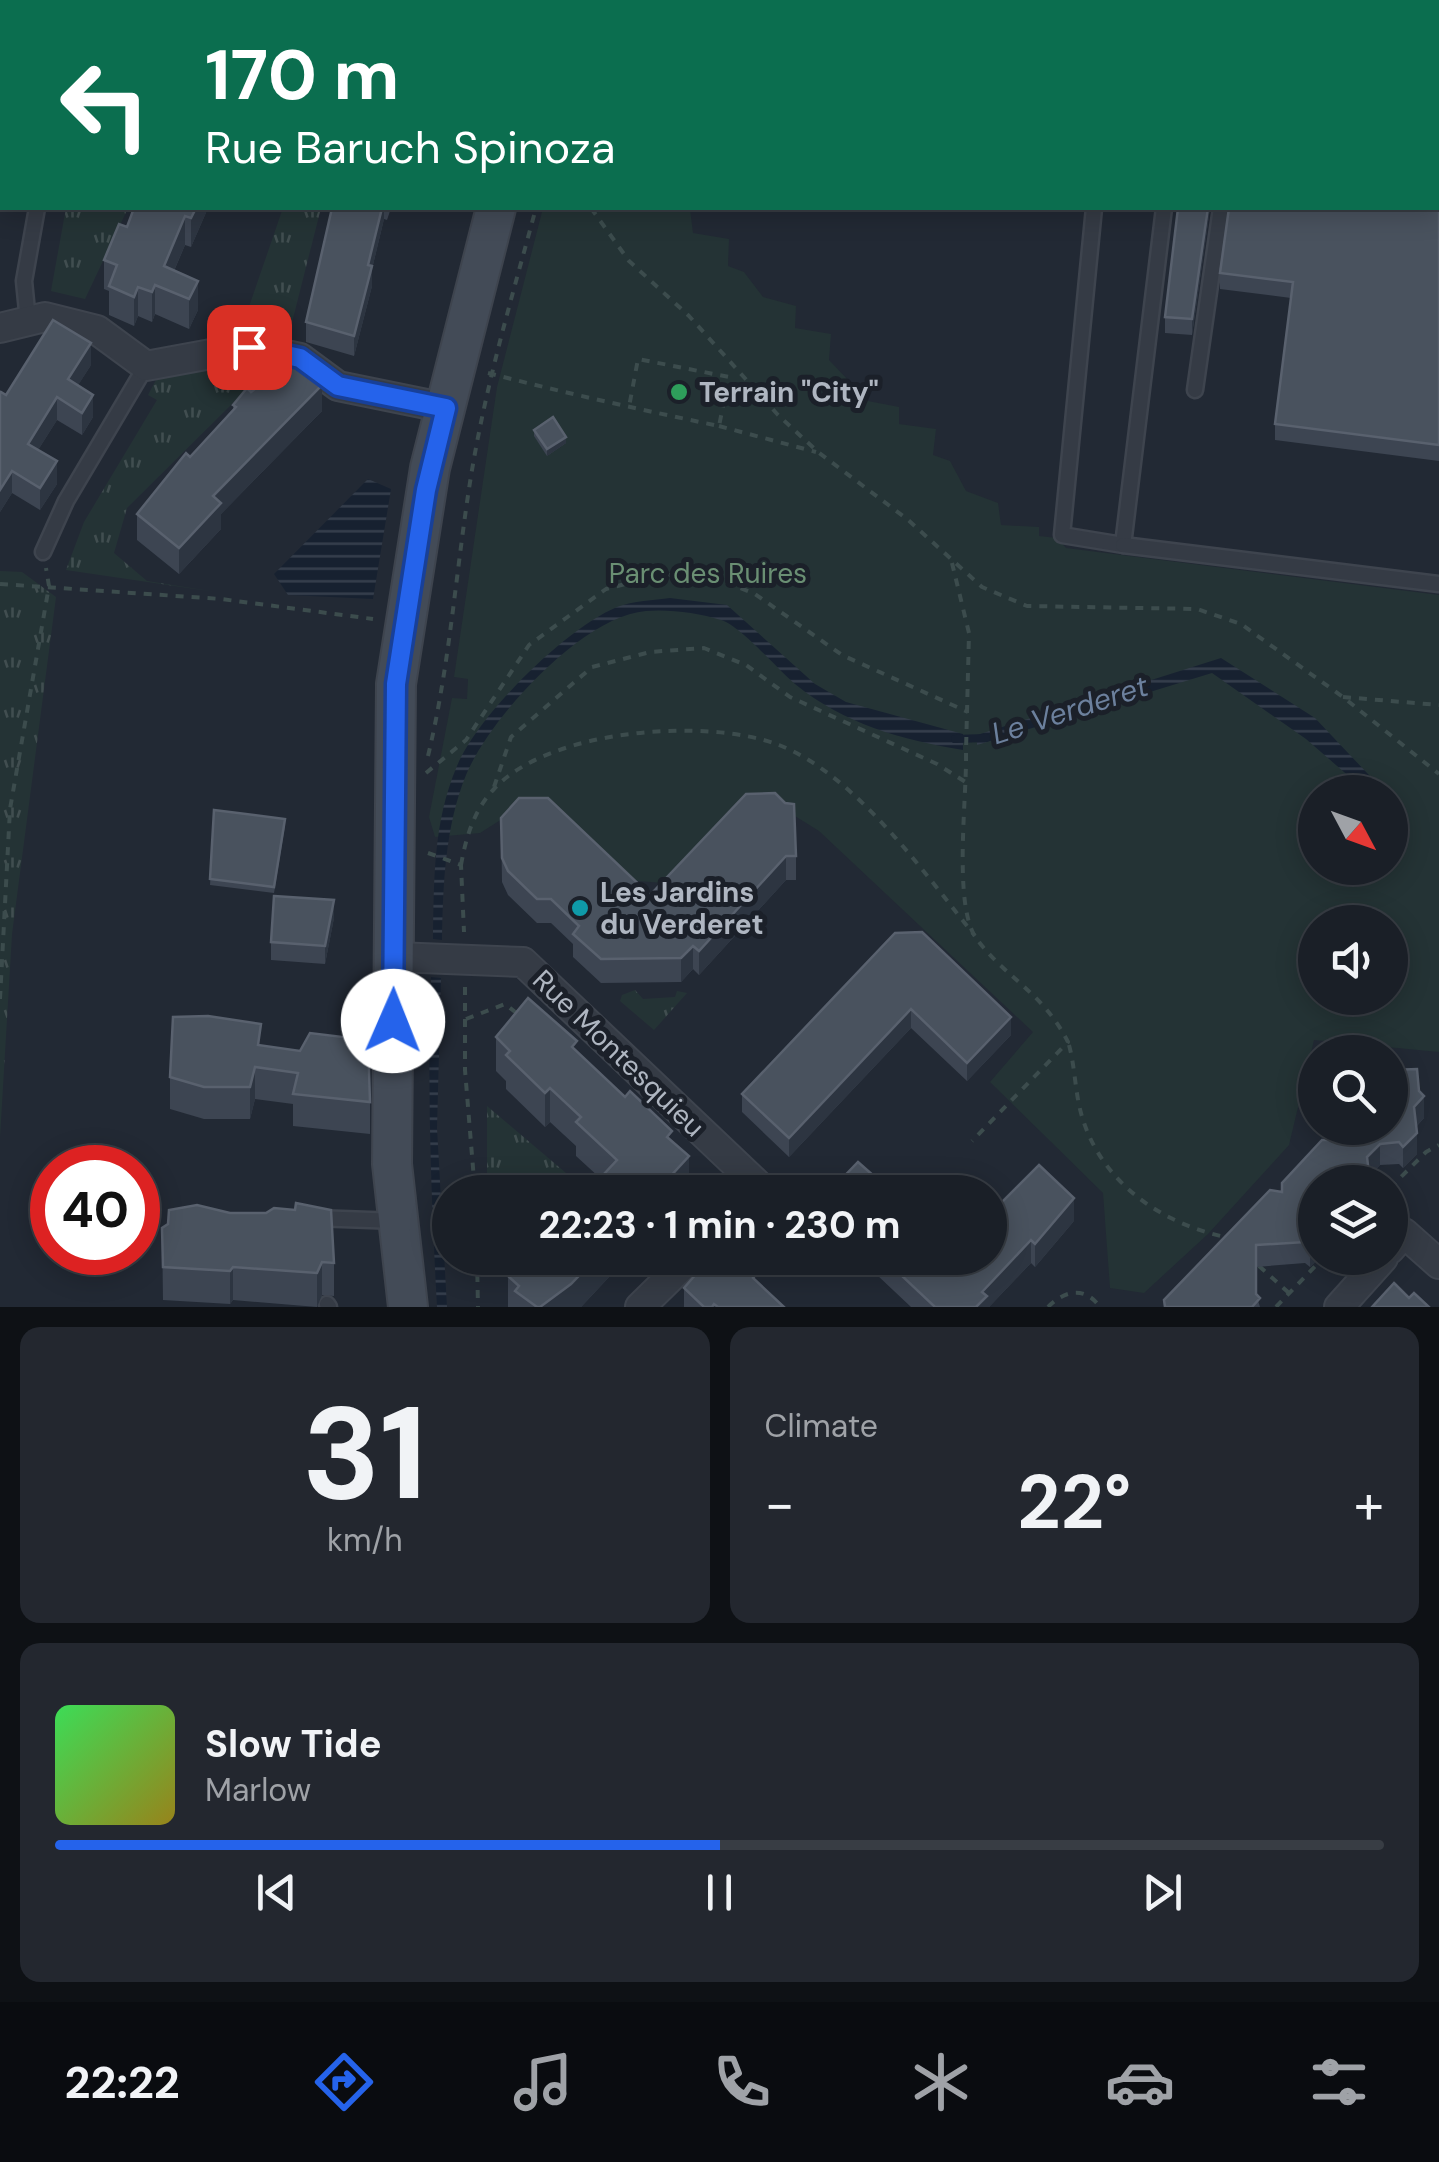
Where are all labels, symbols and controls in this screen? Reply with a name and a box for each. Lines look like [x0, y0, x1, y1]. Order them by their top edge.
text: 170 m [205, 30, 399, 121]
icon: left [40, 40, 170, 170]
text: Rue Baruch Spinoza [205, 118, 615, 177]
pin [207, 305, 292, 390]
icon: arrive [222, 320, 277, 375]
place label: Terrain "City" [699, 374, 879, 411]
marker: Terrain "City" [668, 381, 690, 403]
park label: Parc des Ruires [609, 555, 807, 592]
water label: Le Verderet [987, 666, 1154, 753]
north arrow [1298, 775, 1408, 885]
map controls [1298, 775, 1408, 1275]
place label: Les Jardins du Verderet [600, 874, 764, 943]
marker: Les Jardins du Verderet [569, 897, 591, 919]
button: sound [1298, 905, 1408, 1015]
street label: Rue Montesquieu [525, 962, 712, 1145]
position arrow [341, 969, 445, 1073]
button: search [1298, 1035, 1408, 1145]
speed limit sign: 40 [30, 1145, 160, 1275]
button: layers [1298, 1165, 1408, 1275]
text: 22:23 · 1 min · 230 m [539, 1200, 900, 1250]
text: 31 [302, 1369, 427, 1538]
text: Climate [765, 1405, 878, 1447]
text: 22° [1017, 1454, 1131, 1551]
text: − [765, 1468, 795, 1540]
text: + [1354, 1468, 1384, 1540]
text: km/h [327, 1519, 403, 1561]
text: Slow Tide [205, 1719, 382, 1769]
text: Marlow [205, 1769, 311, 1811]
icon: previous [249, 1865, 304, 1920]
icon: pause [692, 1865, 747, 1920]
icon: next [1135, 1865, 1190, 1920]
icon: directions [309, 2047, 379, 2117]
icon: music [508, 2047, 578, 2117]
icon: phone [707, 2047, 777, 2117]
icon: climate [906, 2047, 976, 2117]
icon: car [1105, 2047, 1175, 2117]
icon: filters [1304, 2047, 1374, 2117]
text: 22:22 [65, 2053, 180, 2112]

